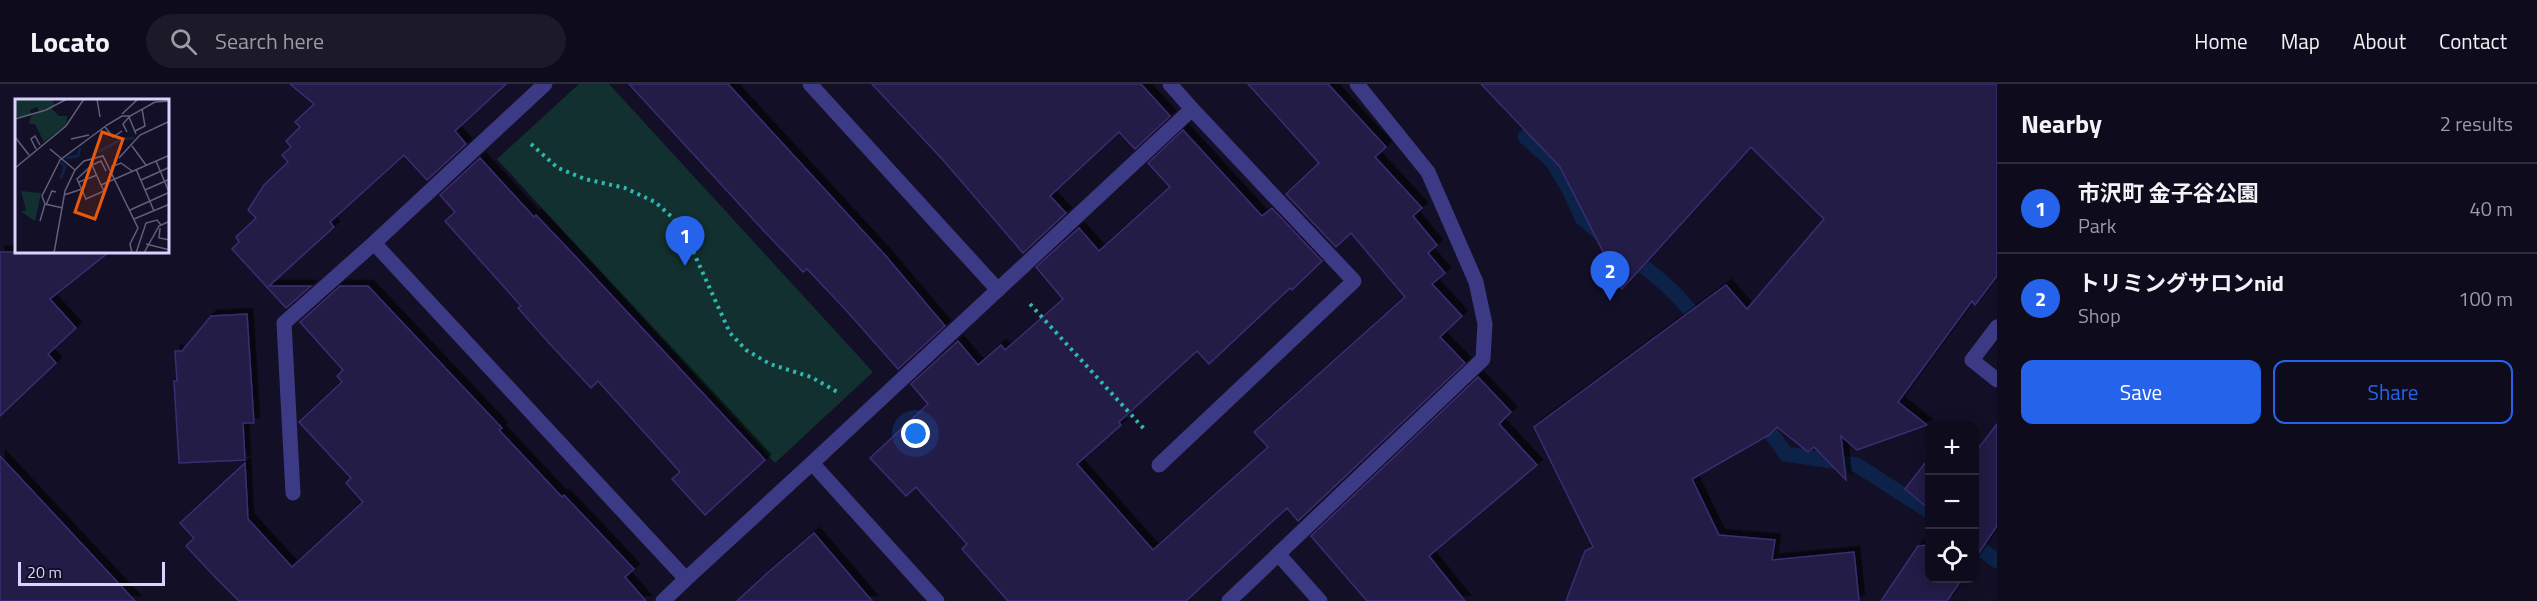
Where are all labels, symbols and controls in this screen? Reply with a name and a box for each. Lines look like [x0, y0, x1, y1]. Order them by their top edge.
search box [146, 14, 566, 68]
text: Locato [30, 20, 110, 63]
text: Search here [215, 24, 324, 58]
icon: search [167, 25, 200, 58]
text: Home [2194, 25, 2248, 57]
text: Map [2281, 25, 2320, 57]
text: About [2353, 25, 2406, 57]
text: Contact [2439, 25, 2507, 57]
inset map [15, 99, 170, 254]
text: Nearby [2021, 104, 2102, 143]
text: 2 results [2440, 108, 2513, 139]
text: 市沢町 金子谷公園 [2078, 176, 2259, 210]
text: 1 [2035, 193, 2046, 224]
text: 40 m [2469, 193, 2513, 224]
text: Park [2078, 210, 2116, 241]
pin: 1 [666, 216, 704, 266]
pin: 2 [1590, 252, 1630, 301]
text: トリミングサロンnid [2078, 266, 2284, 300]
text: 2 [2035, 283, 2046, 314]
text: 100 m [2458, 283, 2513, 314]
text: Shop [2078, 300, 2121, 331]
button: Save [2021, 360, 2261, 424]
button: Share [2273, 360, 2513, 424]
your location [901, 419, 930, 448]
map controls [1925, 421, 1979, 583]
button: + [1925, 421, 1979, 475]
button: − [1925, 475, 1979, 529]
button: locate [1925, 529, 1979, 583]
scale bar [18, 559, 165, 586]
text: 20 m [27, 560, 62, 584]

